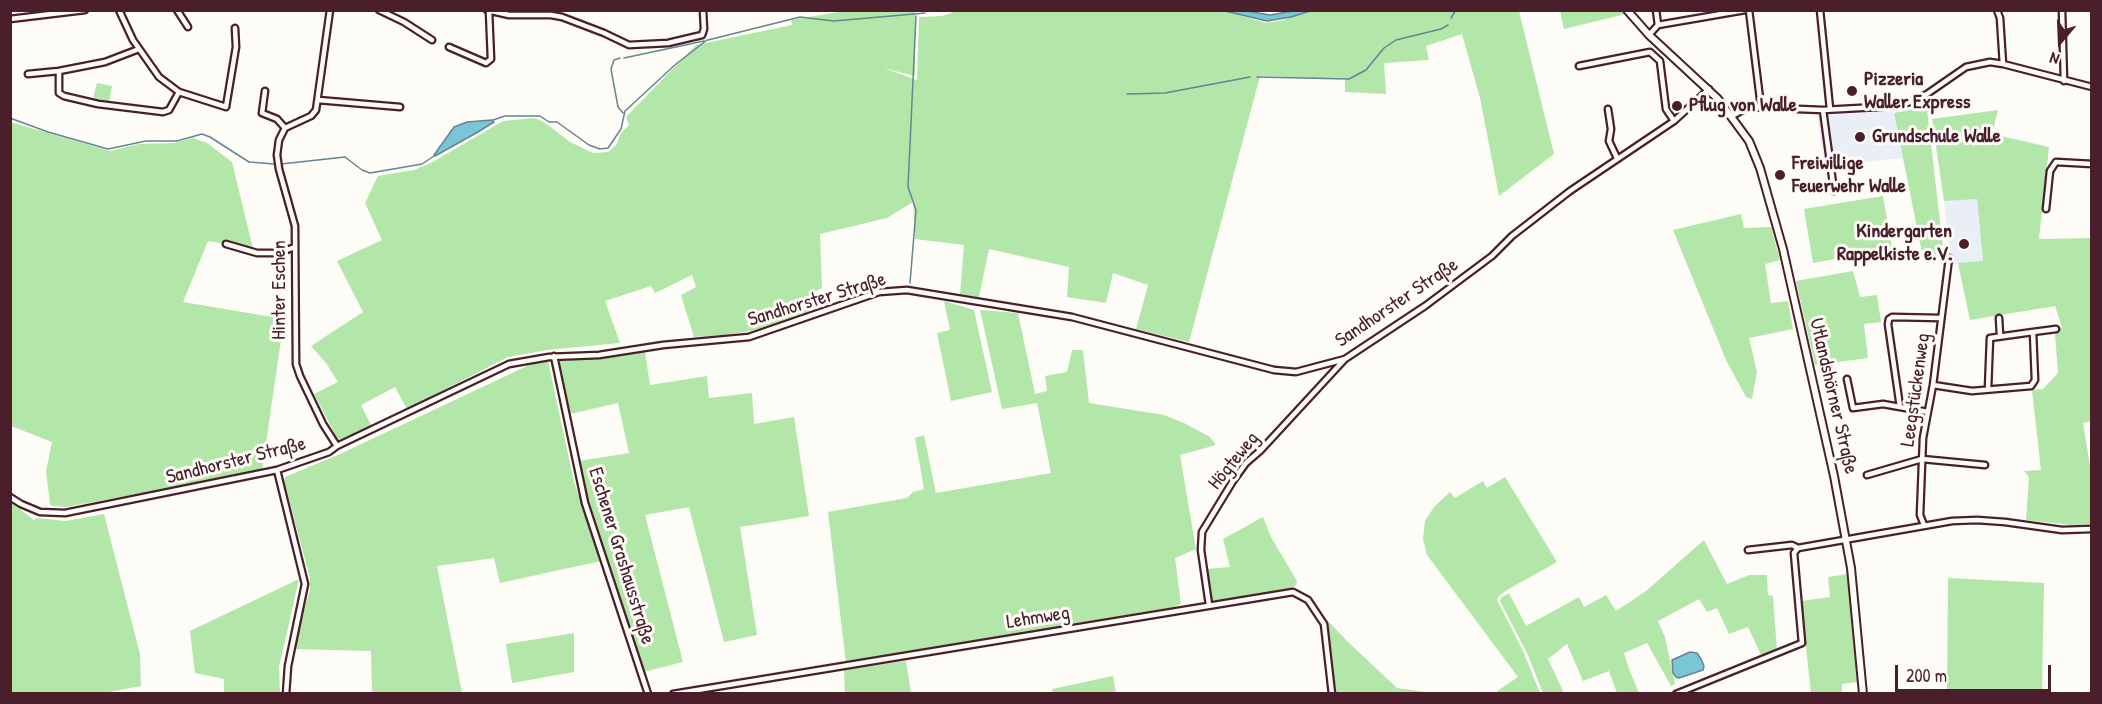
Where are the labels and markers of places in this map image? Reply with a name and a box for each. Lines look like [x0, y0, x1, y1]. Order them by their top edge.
place label: Pizzeria Waller Express [1864, 68, 1970, 115]
marker: Pizzeria Waller Express [1845, 84, 1859, 98]
place label: Pflug von Walle [1689, 94, 1797, 118]
marker: Pflug von Walle [1670, 99, 1684, 113]
place label: Grundschule Walle [1872, 125, 2001, 149]
marker: Grundschule Walle [1853, 130, 1867, 144]
place label: Freiwillige Feuerwehr Walle [1792, 152, 1906, 199]
marker: Freiwillige Feuerwehr Walle [1773, 168, 1787, 182]
place label: Kindergarten Rappelkiste e.V. [1837, 220, 1952, 267]
marker: Kindergarten Rappelkiste e.V. [1957, 237, 1971, 251]

